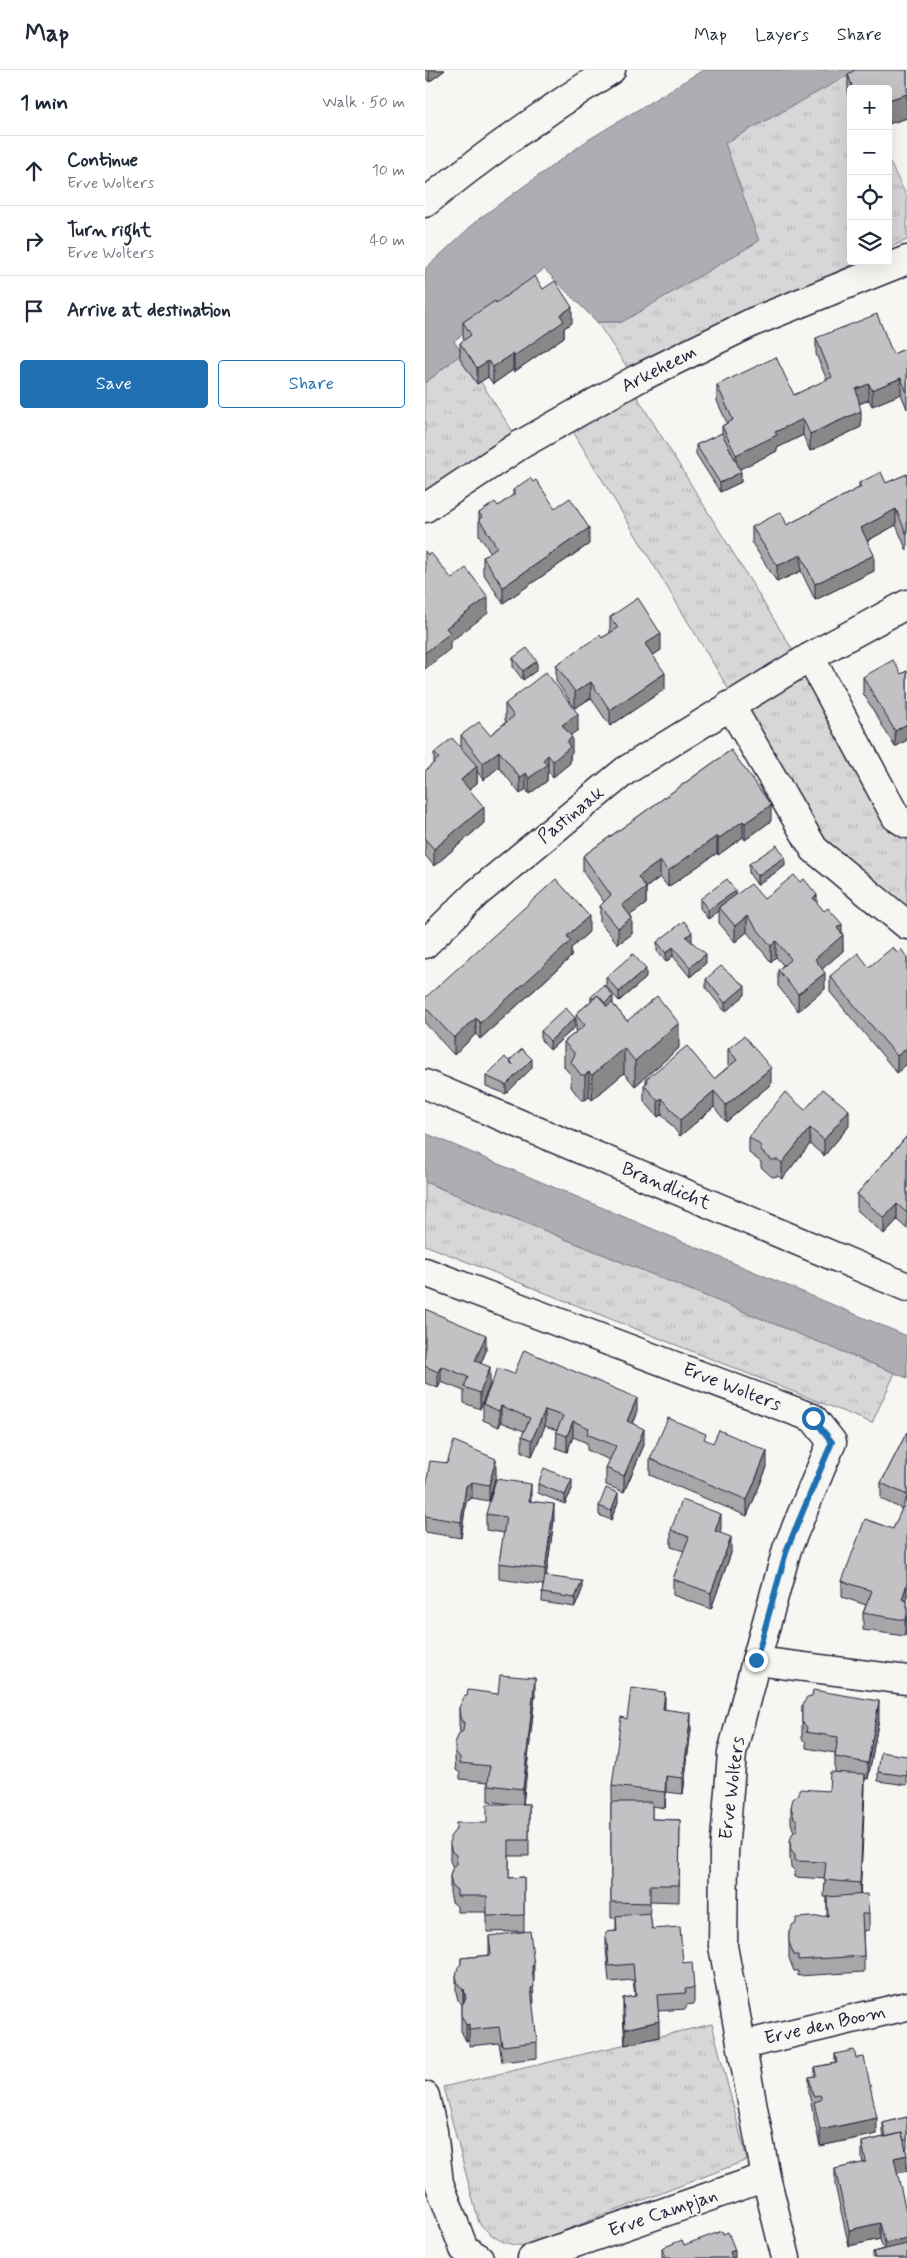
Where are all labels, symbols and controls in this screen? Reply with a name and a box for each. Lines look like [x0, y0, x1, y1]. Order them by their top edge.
text: Map [25, 19, 69, 50]
text: Map [694, 23, 727, 47]
text: Layers [755, 23, 809, 47]
text: Share [837, 23, 882, 47]
map controls [847, 85, 892, 265]
button: + [847, 85, 892, 130]
text: 1 min [20, 89, 68, 117]
text: Walk · 50 m [322, 92, 405, 113]
button: − [847, 130, 892, 175]
text: Continue [67, 148, 138, 173]
icon: ahead [20, 157, 48, 185]
text: 10 m [372, 160, 405, 181]
text: Erve Wolters [67, 173, 154, 194]
button: locate [847, 175, 892, 220]
text: Turn right [67, 218, 151, 243]
button: layers [847, 220, 892, 265]
icon: right [20, 227, 48, 255]
text: 40 m [369, 230, 405, 251]
text: Erve Wolters [67, 243, 154, 264]
icon: arrive [20, 297, 48, 325]
text: Arrive at destination [67, 298, 231, 323]
street label: Arkeheem [617, 339, 701, 399]
button: Save [20, 360, 208, 408]
button: Share [218, 360, 405, 408]
street label: Pastinaak [532, 780, 610, 850]
street label: Brandlicht [618, 1156, 714, 1216]
street label: Erve Wolters [679, 1357, 785, 1417]
route start [802, 1407, 825, 1430]
route end [745, 1649, 768, 1672]
street label: Erve Wolters [713, 1734, 751, 1841]
street label: Erve den Boom [762, 1999, 888, 2051]
street label: Erve Campjan [605, 2183, 721, 2244]

